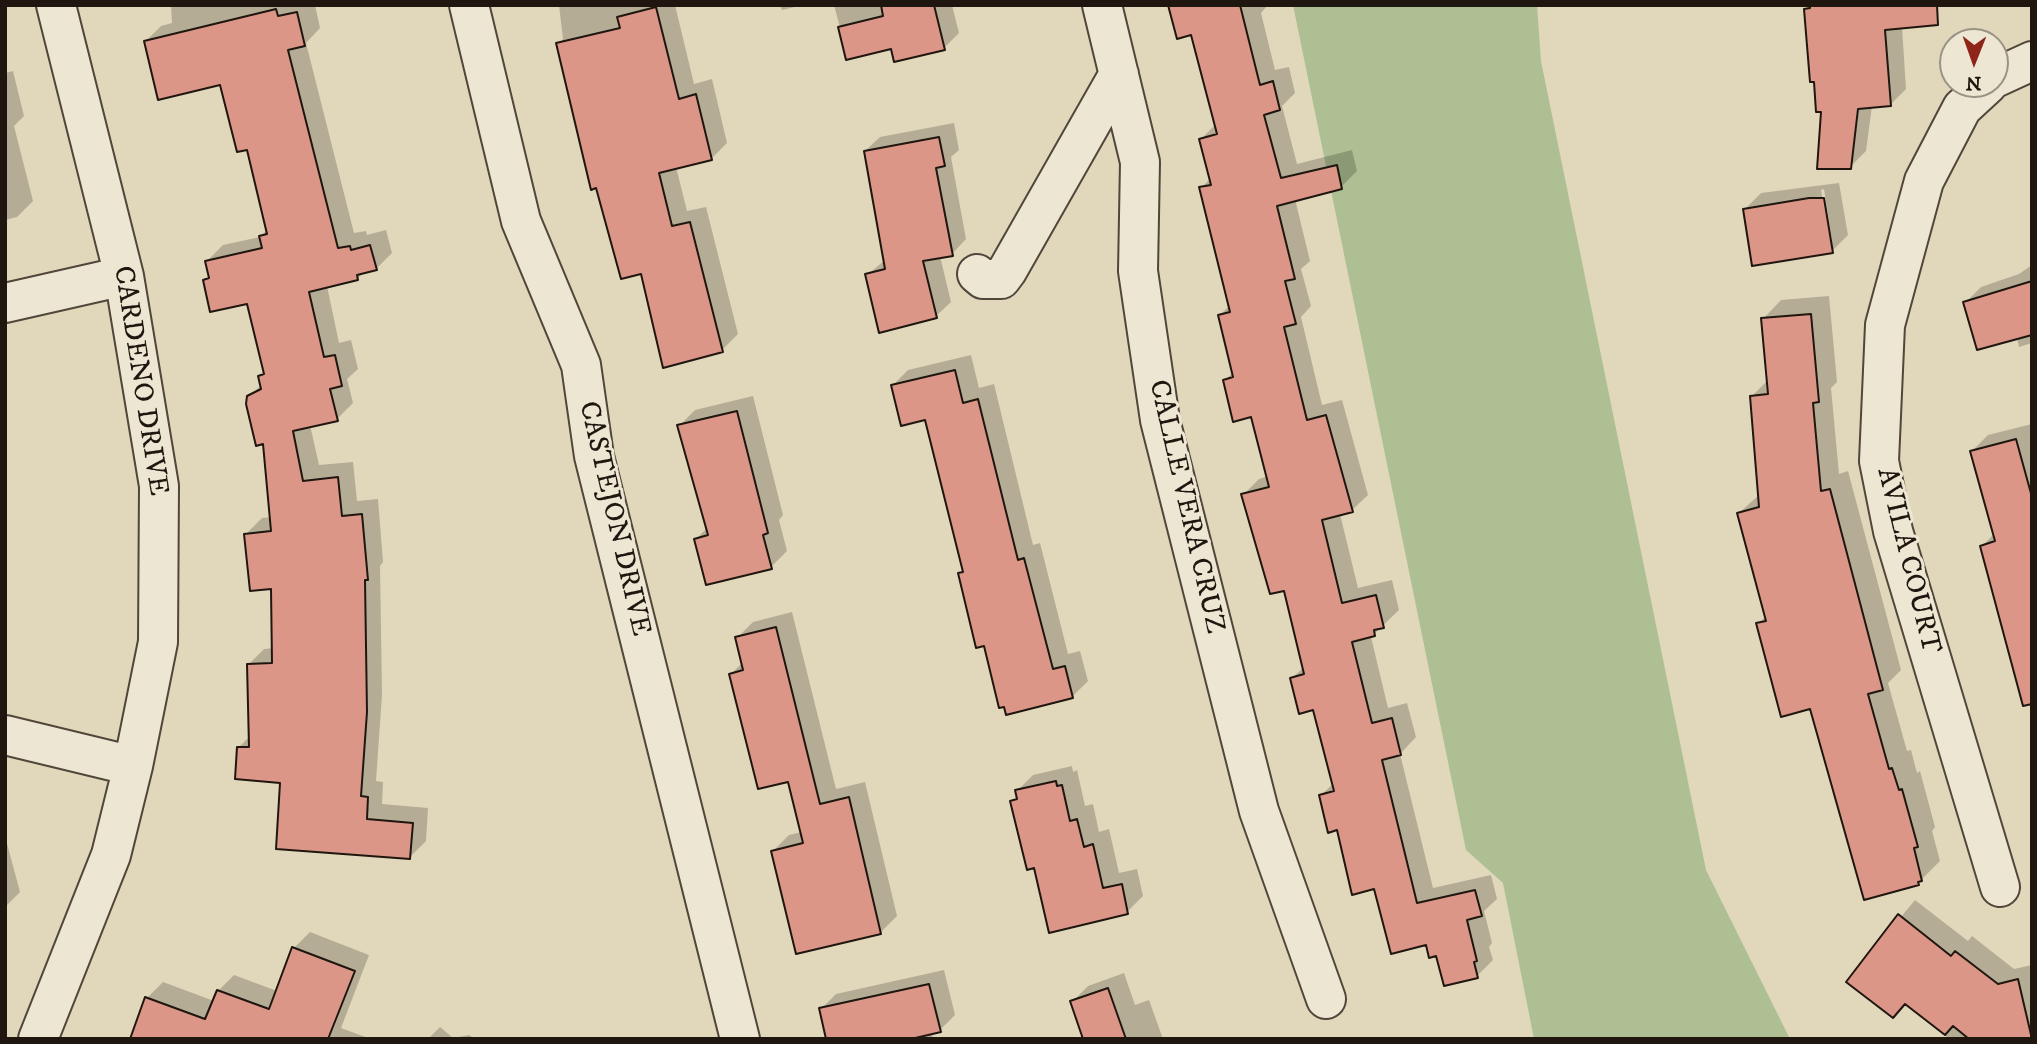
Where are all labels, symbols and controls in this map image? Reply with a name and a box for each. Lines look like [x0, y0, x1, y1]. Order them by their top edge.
north arrow [1939, 28, 2009, 98]
text: N [1966, 71, 1982, 94]
street label: CARDENO DRIVE [104, 264, 174, 498]
street label: CALLE VERA CRUZ [1139, 377, 1231, 637]
street label: CASTEJON DRIVE [570, 398, 656, 640]
street label: AVILA COURT [1868, 464, 1946, 658]

